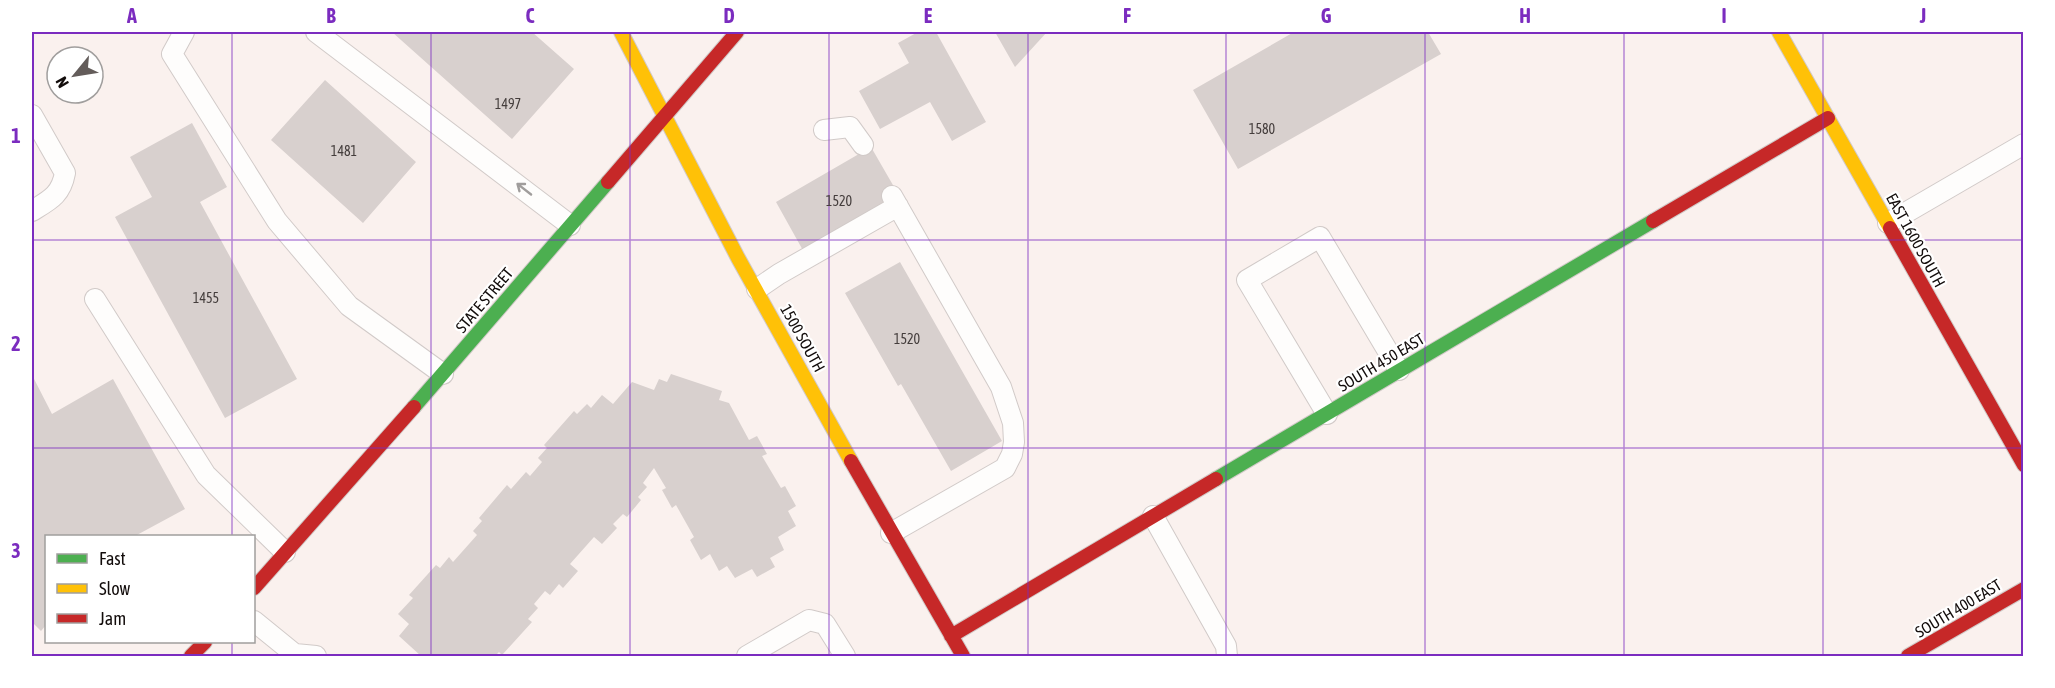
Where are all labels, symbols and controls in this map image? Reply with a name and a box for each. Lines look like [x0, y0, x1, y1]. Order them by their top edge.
text: A [126, 4, 137, 27]
text: B [326, 4, 336, 27]
text: C [526, 4, 535, 27]
text: D [723, 4, 735, 27]
text: E [924, 4, 933, 27]
text: F [1123, 4, 1131, 27]
text: G [1321, 4, 1332, 27]
text: H [1519, 4, 1531, 27]
text: I [1721, 4, 1727, 27]
text: J [1919, 4, 1926, 27]
north arrow [45, 45, 105, 105]
text: N [52, 74, 72, 91]
house number: 1497 [495, 96, 521, 112]
house number: 1580 [1249, 121, 1276, 137]
text: 1 [11, 124, 21, 147]
house number: 1481 [331, 143, 357, 159]
one-way arrow [516, 183, 532, 195]
street label: EAST 1600 SOUTH [1883, 190, 1949, 290]
house number: 1520 [826, 193, 853, 209]
street label: STATE STREET [452, 264, 516, 336]
house number: 1455 [193, 290, 219, 306]
street label: 1500 SOUTH [777, 301, 829, 375]
street label: SOUTH 450 EAST [1335, 329, 1427, 395]
house number: 1520 [894, 331, 921, 347]
text: 2 [11, 332, 21, 355]
legend [45, 535, 255, 643]
text: 3 [11, 539, 21, 562]
text: Fast [99, 548, 126, 569]
street label: SOUTH 400 EAST [1912, 575, 2004, 641]
text: Slow [99, 578, 130, 599]
text: Jam [99, 608, 126, 629]

